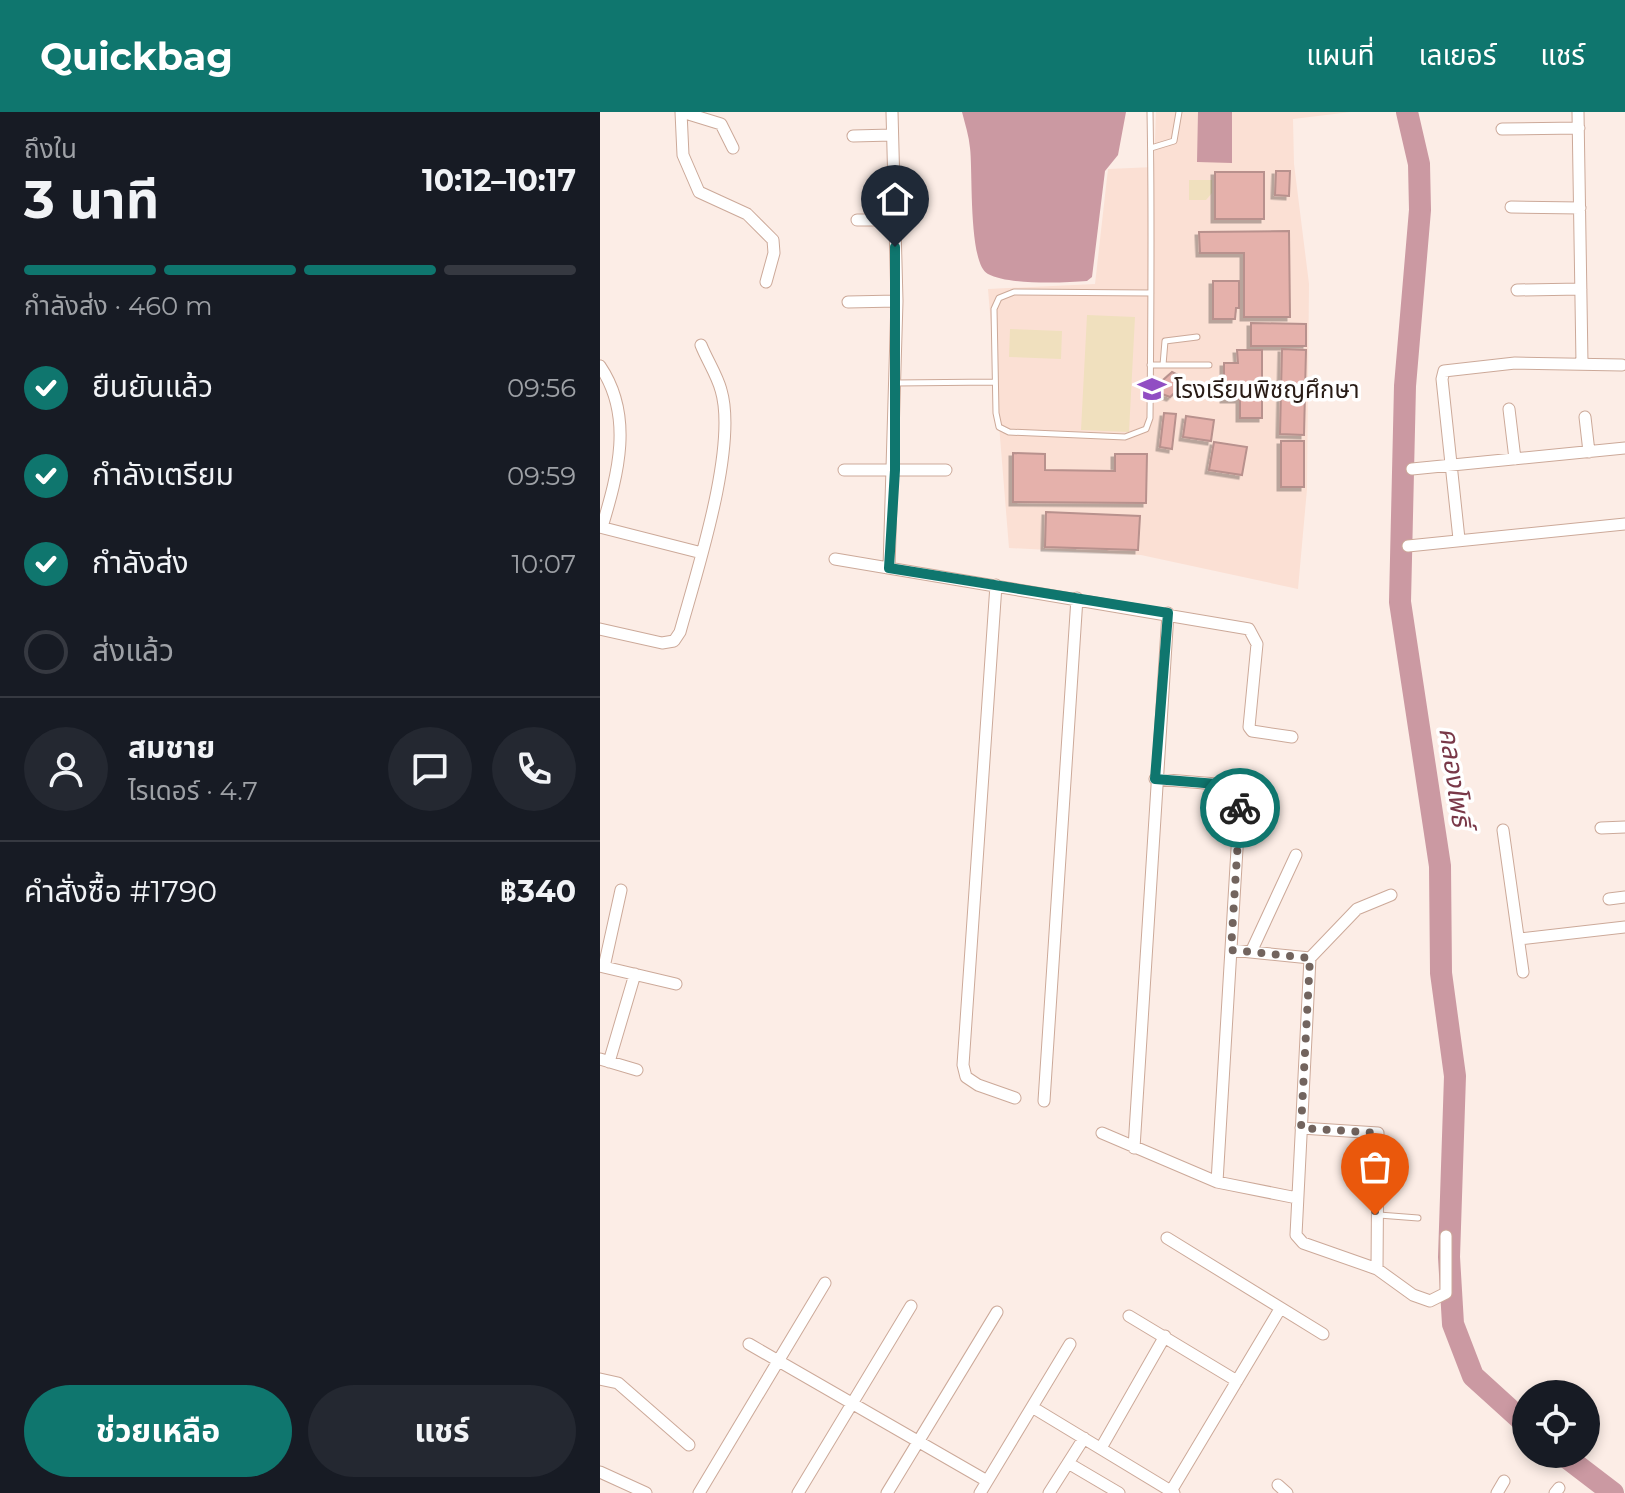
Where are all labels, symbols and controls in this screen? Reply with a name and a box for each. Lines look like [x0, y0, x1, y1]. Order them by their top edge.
text: Quickbag [40, 33, 233, 80]
text: แผนที่ [1306, 38, 1375, 72]
text: เลเยอร์ [1419, 38, 1496, 72]
text: แชร์ [1540, 38, 1585, 72]
text: ถึงใน [24, 133, 77, 165]
text: 10:12–10:17 [422, 162, 576, 199]
pin [861, 165, 929, 247]
text: 3 นาที [24, 168, 159, 231]
icon: home [873, 177, 917, 221]
text: กำลังส่ง · 460 m [24, 290, 213, 322]
icon: check [24, 366, 68, 410]
text: ยืนยันแล้ว [92, 368, 213, 405]
text: 09:56 [507, 372, 576, 404]
school or university icon: โรงเรียนพิชญศึกษา [1137, 374, 1167, 404]
place label: โรงเรียนพิชญศึกษา [1174, 375, 1360, 404]
icon: check [24, 454, 68, 498]
text: กำลังเตรียม [92, 456, 234, 493]
text: 09:59 [507, 460, 576, 492]
icon: check [24, 542, 68, 586]
text: กำลังส่ง [92, 544, 189, 581]
text: 10:07 [512, 548, 576, 580]
text: ส่งแล้ว [92, 632, 174, 669]
water label: คลองโพธิ์ [1432, 726, 1479, 836]
button: person [24, 727, 108, 811]
button: chat [388, 727, 472, 811]
button: phone [492, 727, 576, 811]
text: สมชาย [128, 729, 215, 766]
courier [1200, 768, 1280, 848]
text: ไรเดอร์ · 4.7 [128, 775, 258, 807]
icon: bike [1218, 786, 1262, 830]
text: คำสั่งซื้อ #1790 [24, 873, 217, 910]
text: ฿340 [500, 873, 576, 910]
pin [1341, 1133, 1409, 1215]
icon: bag [1353, 1145, 1397, 1189]
map controls [1512, 1380, 1600, 1468]
button: locate [1512, 1380, 1600, 1468]
button: ช่วยเหลือ [24, 1385, 292, 1477]
button: แชร์ [308, 1385, 576, 1477]

